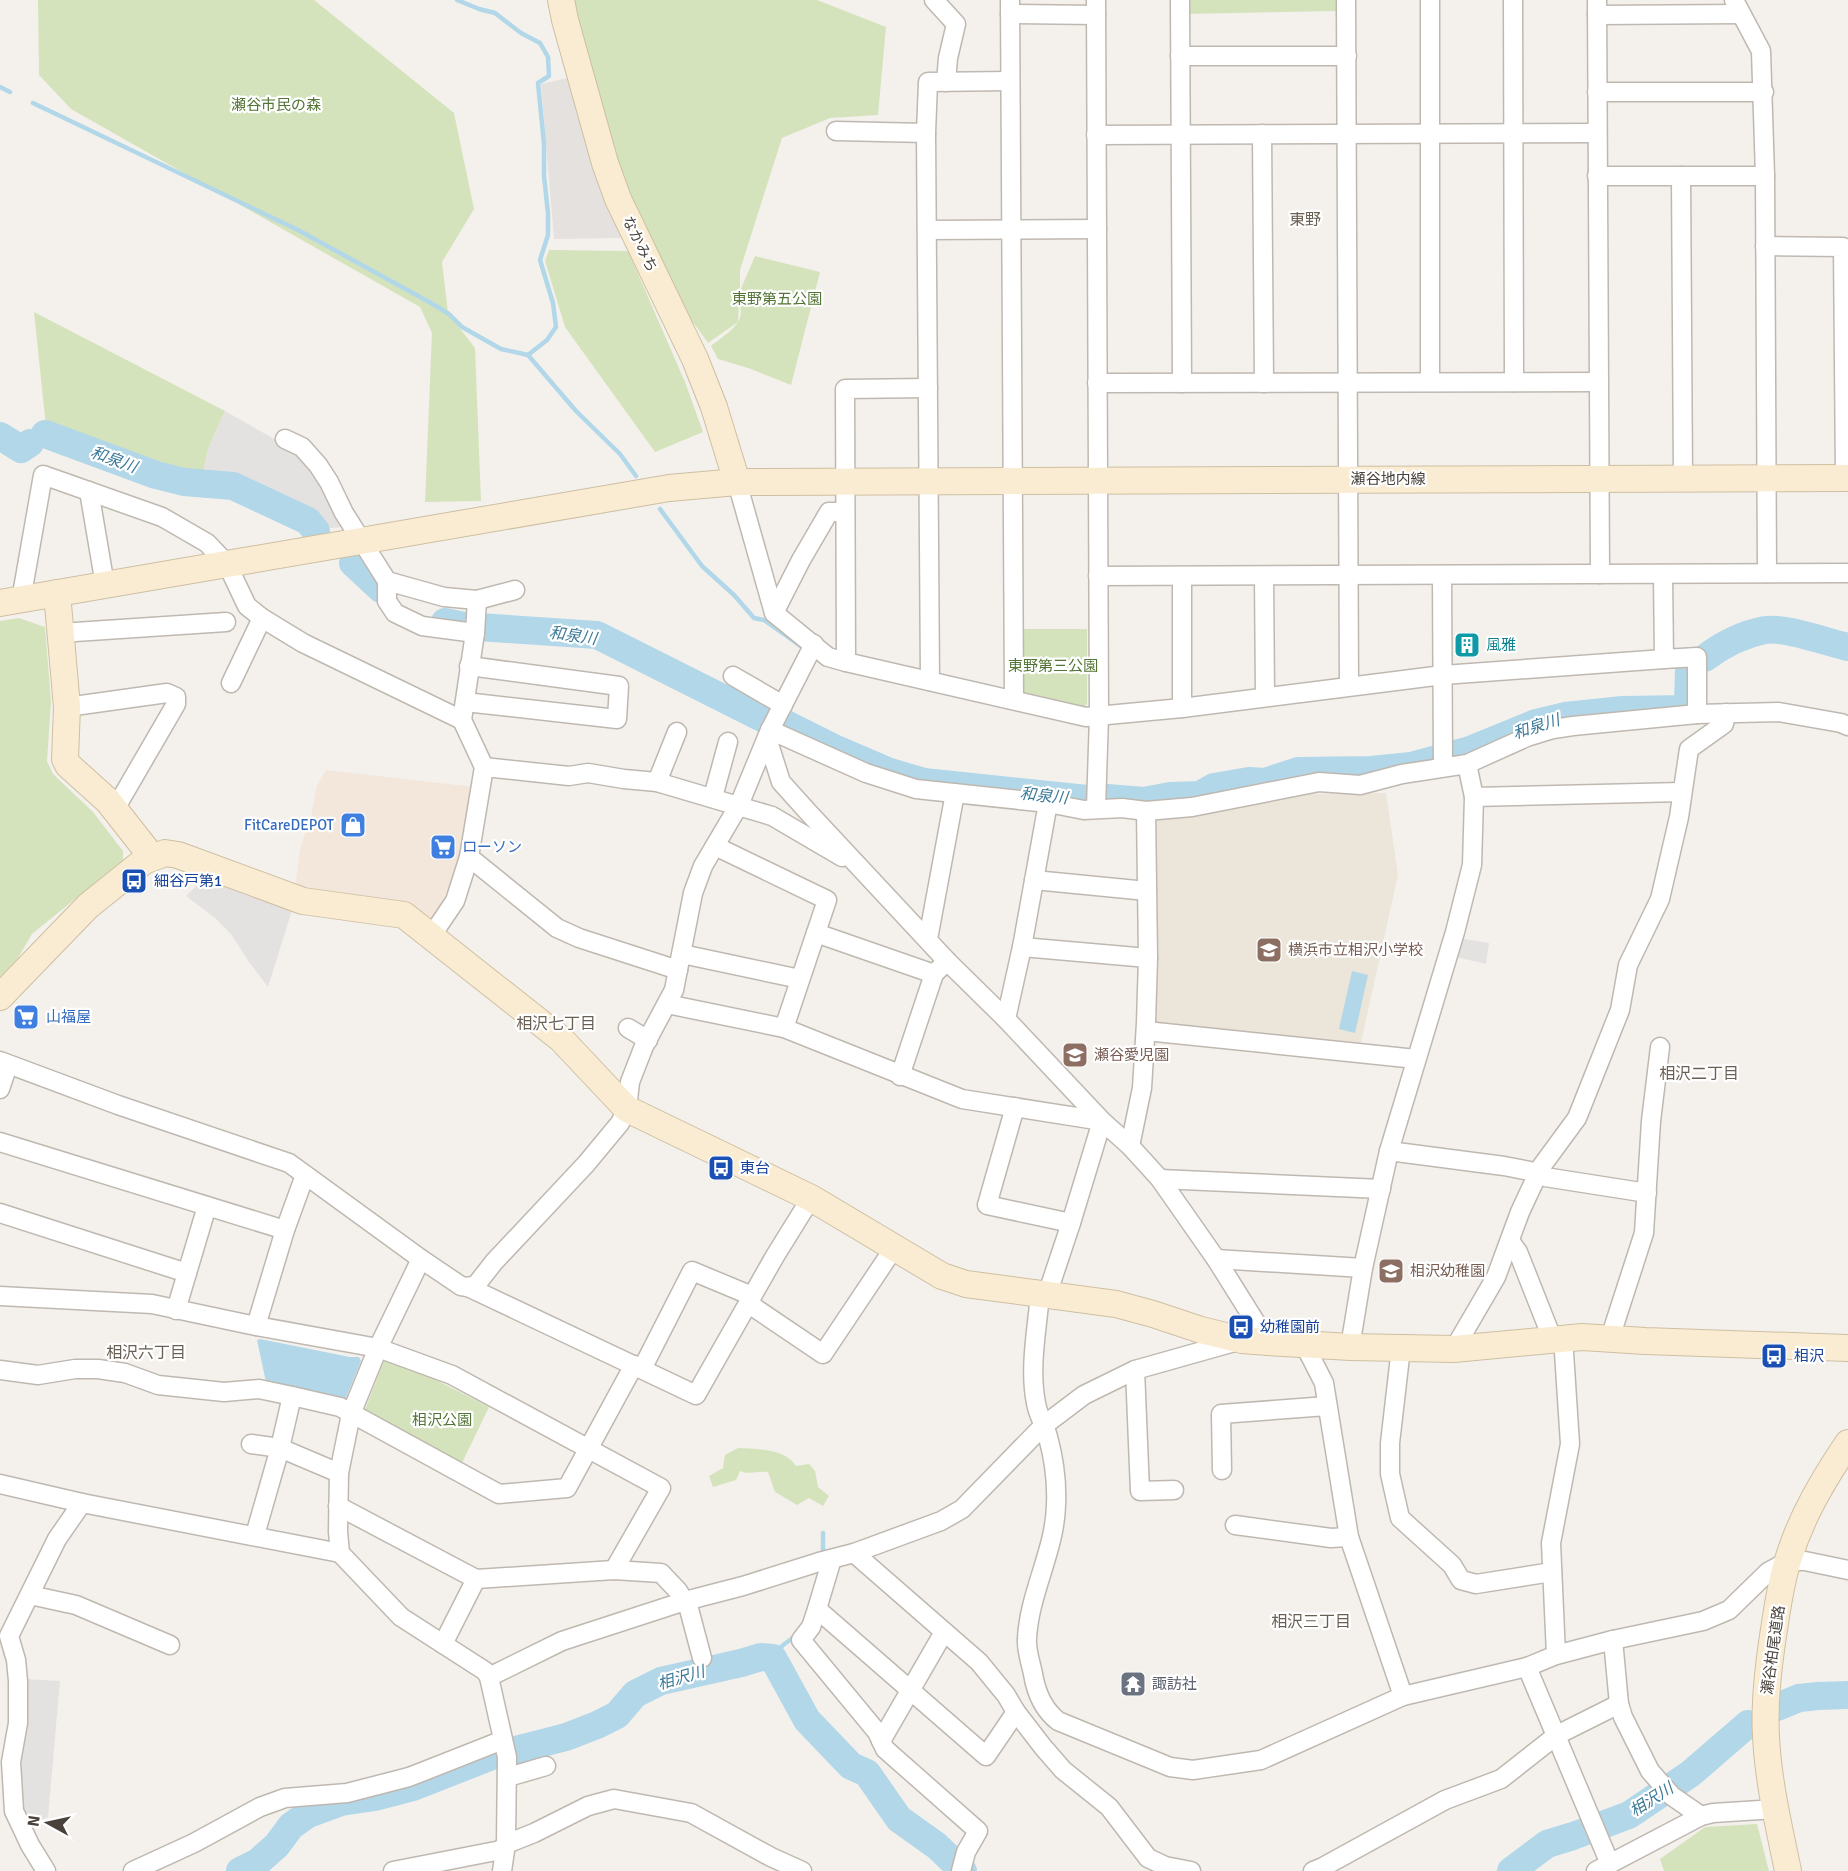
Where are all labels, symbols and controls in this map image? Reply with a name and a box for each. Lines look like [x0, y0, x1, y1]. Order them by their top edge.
park label: 瀬谷市民の森 [231, 96, 321, 114]
district label: 東野 [1289, 210, 1321, 230]
street label: なかみち [619, 213, 661, 275]
park label: 東野第五公園 [732, 290, 822, 308]
water label: 和泉川 [88, 442, 142, 478]
street label: 瀬谷地内線 [1350, 470, 1426, 488]
water label: 和泉川 [548, 623, 600, 650]
building icon: 風雅 [1452, 630, 1482, 660]
place label: 風雅 [1486, 636, 1516, 654]
park label: 東野第三公園 [1008, 657, 1098, 675]
water label: 和泉川 [1510, 709, 1564, 744]
water label: 和泉川 [1019, 784, 1071, 809]
shop icon: FitCareDEPOT [338, 810, 368, 840]
place label: FitCareDEPOT [244, 816, 335, 834]
supermarket icon: ローソン [428, 832, 458, 862]
place label: ローソン [462, 838, 522, 856]
bus stop icon: 細谷戸第1 [119, 866, 149, 896]
place label: 細谷戸第1 [154, 872, 222, 890]
school or university icon: 横浜市立相沢小学校 [1254, 935, 1284, 965]
place label: 横浜市立相沢小学校 [1288, 941, 1423, 959]
supermarket icon: 山福屋 [11, 1002, 41, 1032]
place label: 山福屋 [46, 1008, 91, 1026]
district label: 相沢七丁目 [516, 1014, 596, 1034]
school or university icon: 瀬谷愛児園 [1060, 1040, 1090, 1070]
place label: 瀬谷愛児園 [1094, 1046, 1169, 1064]
district label: 相沢二丁目 [1659, 1064, 1739, 1084]
bus stop icon: 東台 [706, 1153, 736, 1183]
place label: 東台 [740, 1159, 770, 1177]
school or university icon: 相沢幼稚園 [1376, 1256, 1406, 1286]
place label: 相沢幼稚園 [1410, 1262, 1485, 1280]
bus stop icon: 幼稚園前 [1226, 1312, 1256, 1342]
place label: 幼稚園前 [1260, 1318, 1320, 1336]
bus stop icon: 相沢 [1759, 1341, 1789, 1371]
district label: 相沢六丁目 [106, 1343, 186, 1363]
place label: 相沢 [1794, 1347, 1824, 1365]
park label: 相沢公園 [412, 1411, 472, 1429]
street label: 瀬谷柏尾道路 [1758, 1604, 1788, 1696]
district label: 相沢三丁目 [1271, 1612, 1351, 1632]
water label: 相沢川 [655, 1661, 709, 1694]
temple icon: 諏訪社 [1118, 1669, 1148, 1699]
place label: 諏訪社 [1152, 1675, 1197, 1693]
water label: 相沢川 [1626, 1777, 1679, 1821]
north arrow [18, 1793, 78, 1853]
text: N [23, 1814, 45, 1828]

